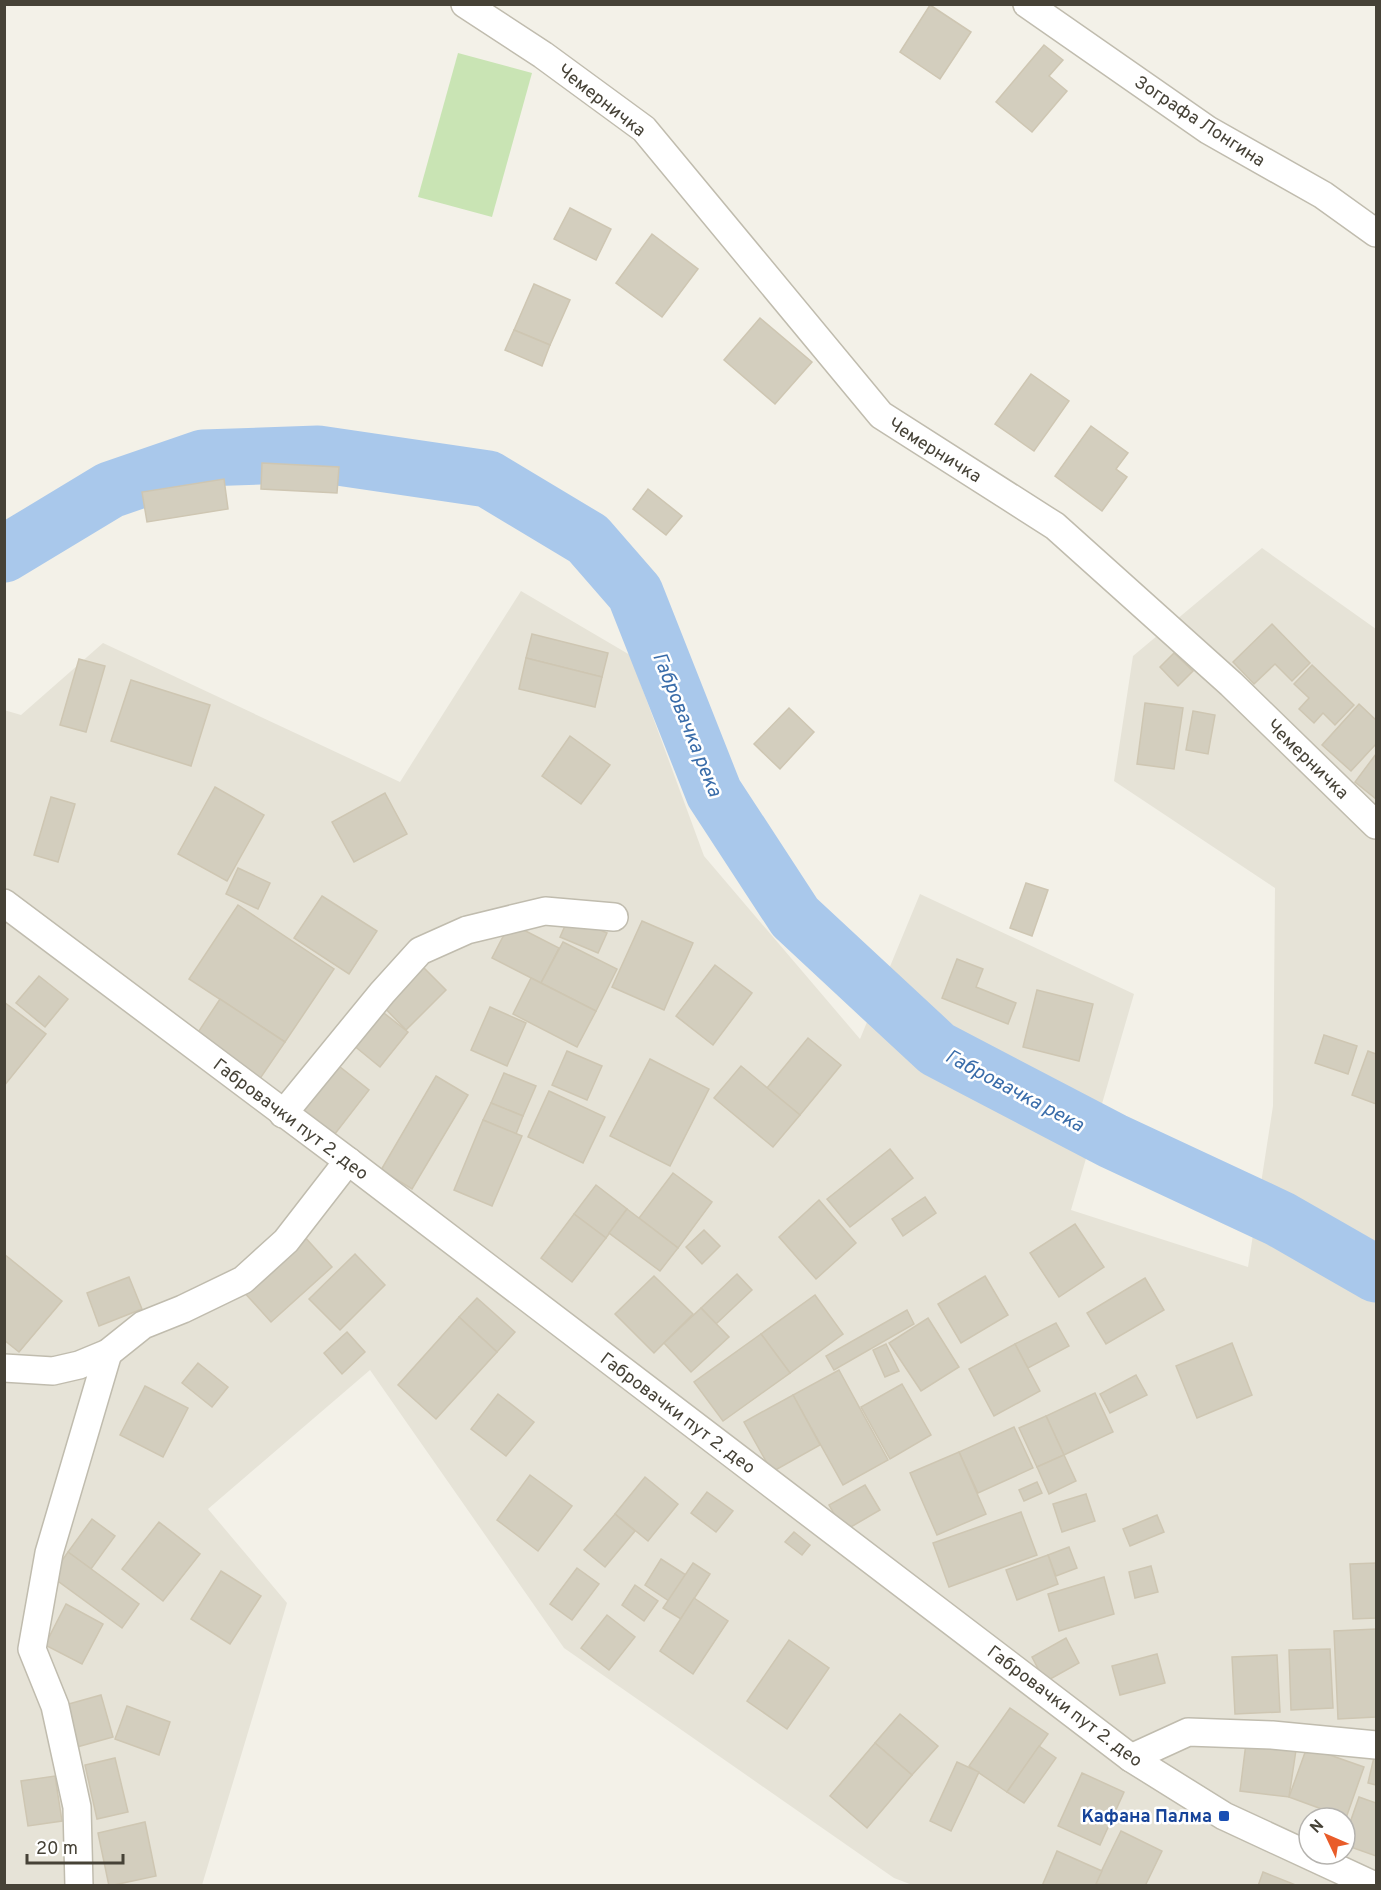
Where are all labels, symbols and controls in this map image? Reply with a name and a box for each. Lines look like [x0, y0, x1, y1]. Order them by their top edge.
street label: Чемерничка [552, 60, 650, 143]
street label: Зографа Лонгина [1129, 71, 1269, 173]
street label: Чемерничка [883, 413, 985, 489]
water label: Габровачка река [645, 649, 727, 801]
street label: Чемерничка [1261, 715, 1353, 805]
water label: Габровачка река [940, 1044, 1088, 1140]
street label: Габровачки пут 2. део [208, 1054, 372, 1186]
street label: Габровачки пут 2. део [595, 1348, 759, 1480]
street label: Габровачки пут 2. део [982, 1641, 1146, 1773]
place label: Кафана Палма [1081, 1806, 1212, 1829]
north arrow [1297, 1806, 1357, 1866]
marker: Кафана Палма [1217, 1809, 1231, 1823]
text: N [1306, 1816, 1329, 1838]
scale bar [27, 1827, 123, 1865]
text: 20 m [36, 1838, 78, 1861]

